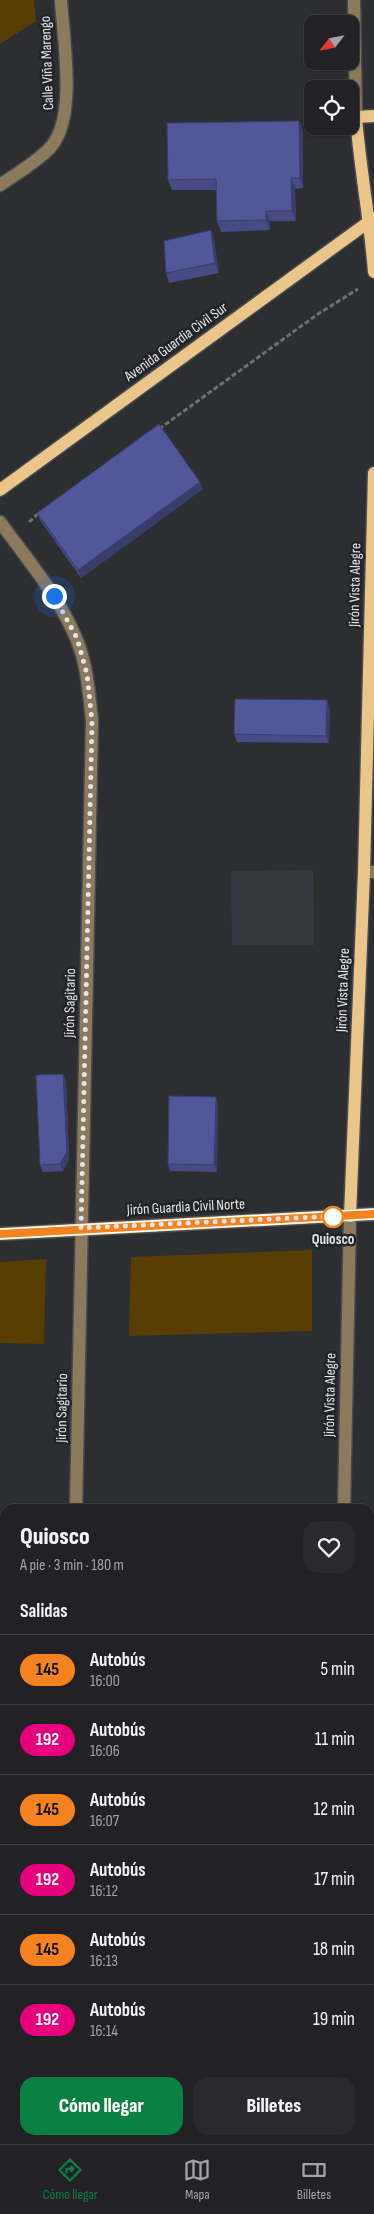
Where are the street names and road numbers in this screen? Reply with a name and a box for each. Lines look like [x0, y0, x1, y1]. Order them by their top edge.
street label: Calle Viña Marengo [36, 16, 58, 110]
street label: Avenida Guardia Civil Sur [120, 298, 232, 386]
street label: Jirón Vista Alegre [345, 543, 365, 628]
street label: Jirón Vista Alegre [332, 948, 354, 1033]
street label: Jirón Sagitario [60, 968, 80, 1039]
street label: Jirón Guardia Civil Norte [125, 1194, 246, 1220]
street label: Jirón Vista Alegre [320, 1353, 340, 1438]
street label: Jirón Sagitario [52, 1373, 72, 1444]

